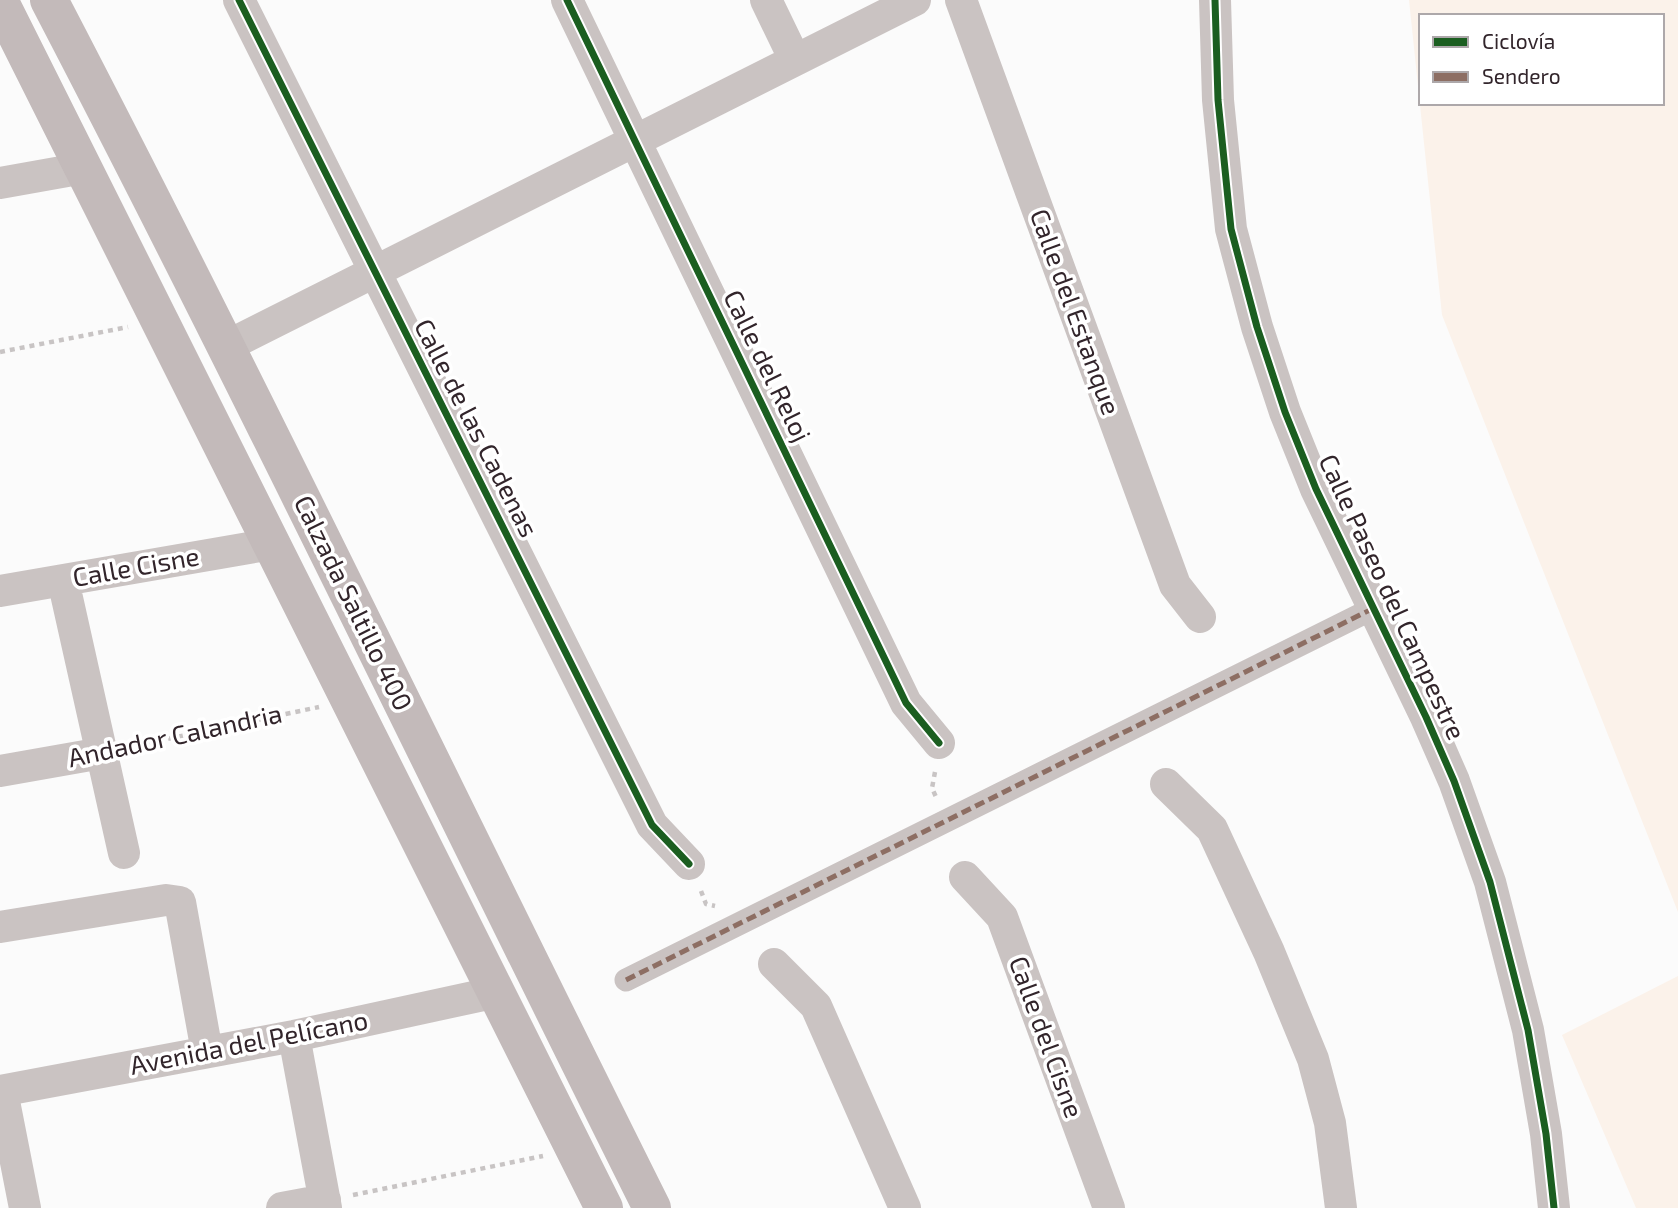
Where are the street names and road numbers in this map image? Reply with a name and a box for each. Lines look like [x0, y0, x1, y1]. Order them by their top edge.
street label: Calle del Estanque [1025, 204, 1128, 419]
street label: Calle del Reloj [718, 284, 818, 446]
street label: Calle de las Cadenas [409, 313, 546, 542]
street label: Calle Paseo del Campestre [1314, 449, 1473, 744]
street label: Calzada Saltillo 400 [289, 490, 420, 715]
street label: Calle Cisne [70, 539, 201, 592]
street label: Andador Calandria [65, 697, 285, 772]
street label: Calle del Cisne [1004, 952, 1091, 1121]
street label: Avenida del Pelícano [127, 1003, 370, 1080]

